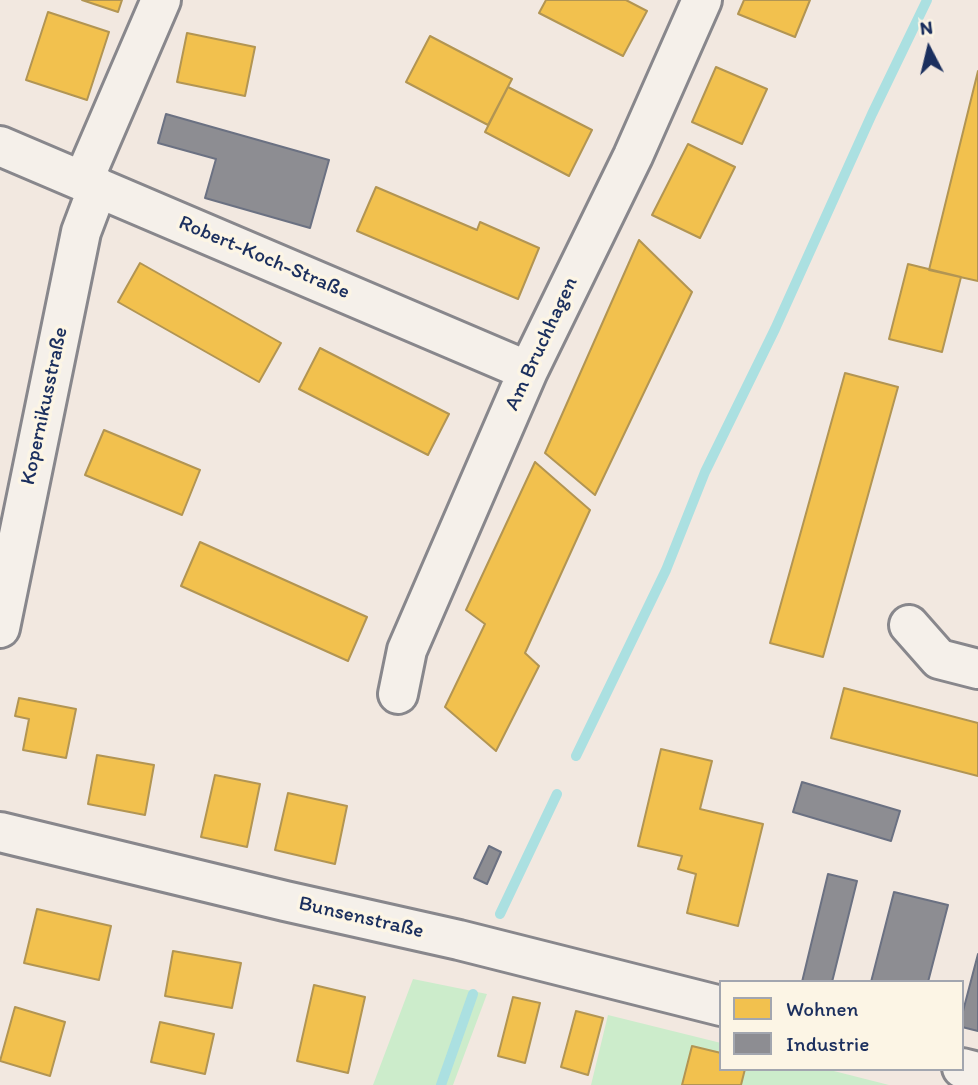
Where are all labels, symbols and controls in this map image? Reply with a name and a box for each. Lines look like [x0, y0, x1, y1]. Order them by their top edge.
north arrow [894, 14, 964, 84]
text: N [919, 15, 934, 40]
street label: Robert-Koch-Straße [175, 211, 353, 305]
street label: Am Bruchhagen [500, 273, 584, 415]
street label: Kopernikusstraße [16, 325, 74, 487]
street label: Bunsenstraße [296, 891, 426, 945]
legend [719, 980, 964, 1071]
text: Wohnen [786, 996, 858, 1021]
text: Industrie [786, 1031, 869, 1056]

